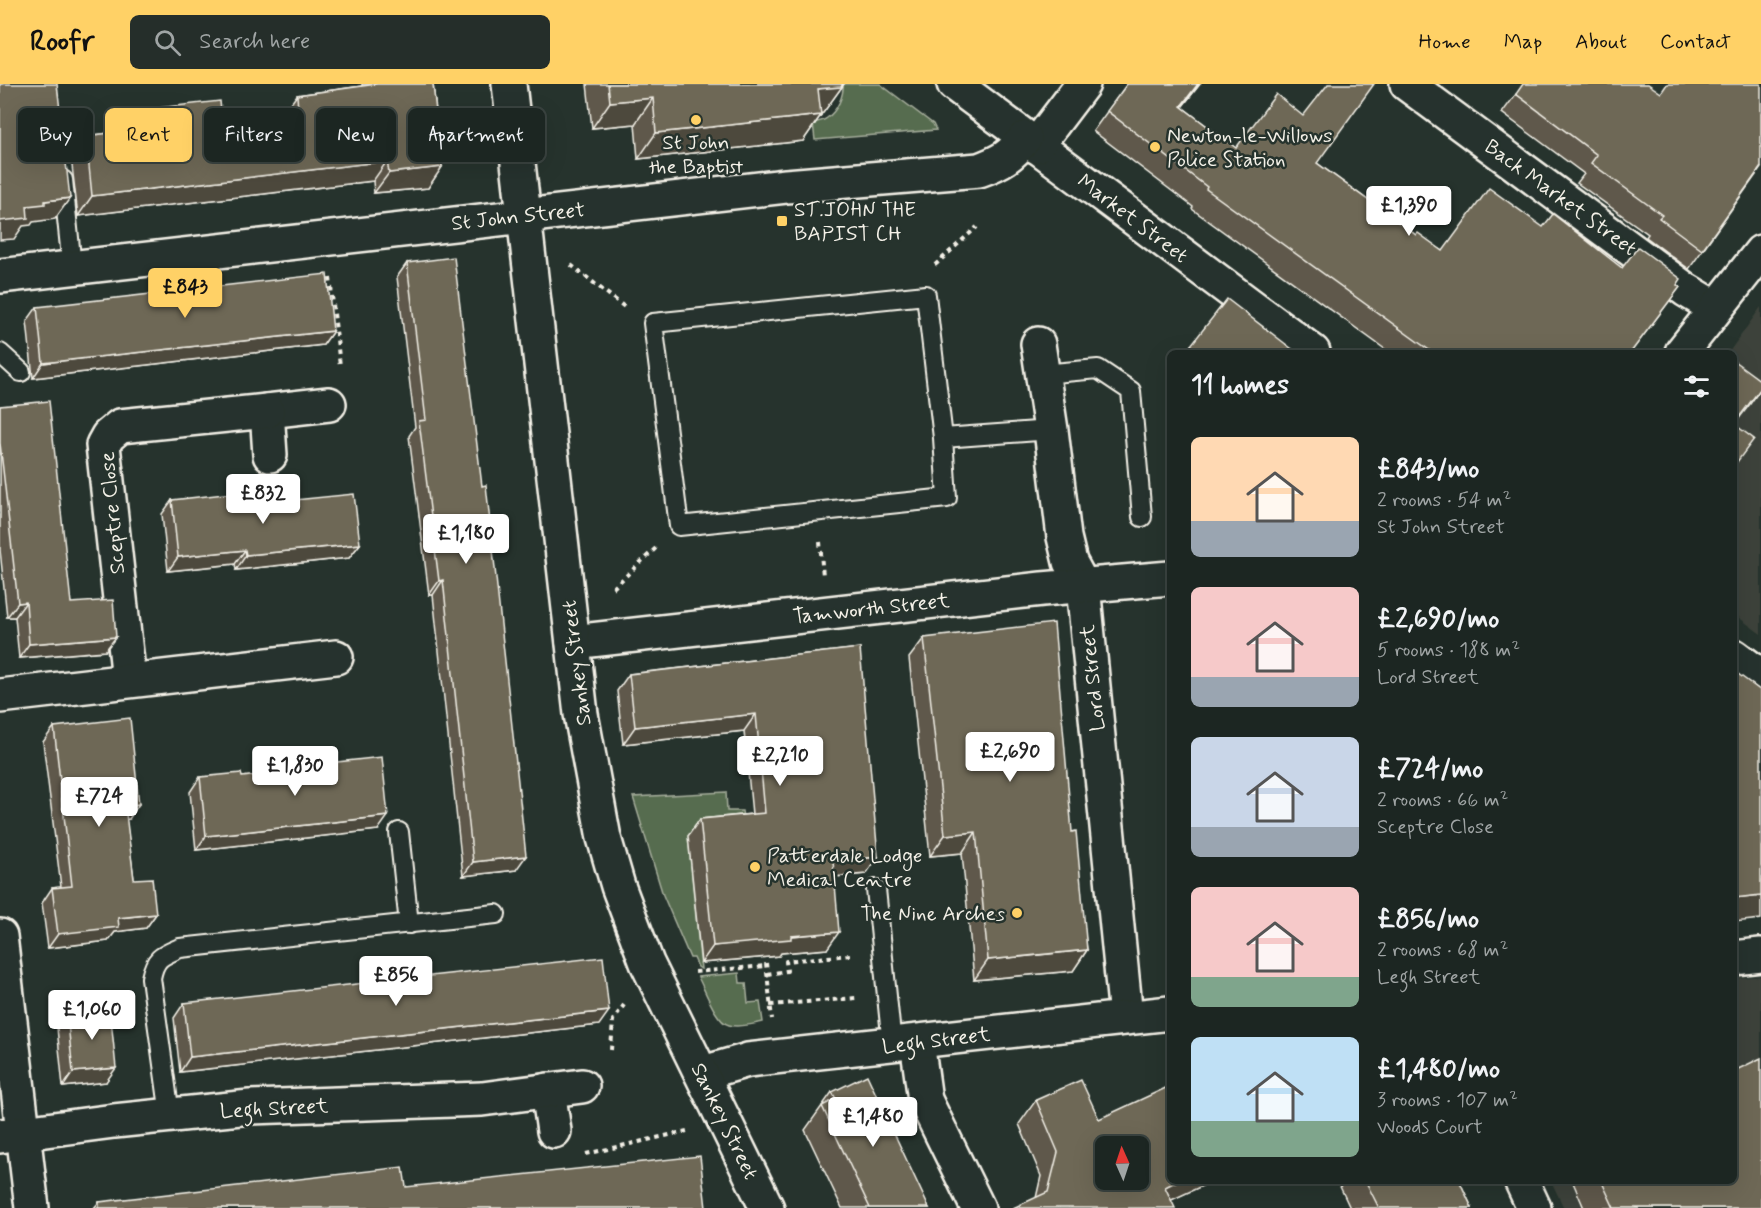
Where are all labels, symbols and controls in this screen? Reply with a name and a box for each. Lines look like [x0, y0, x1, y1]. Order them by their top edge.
search box [130, 15, 550, 69]
text: Roofr [30, 24, 94, 61]
icon: search [151, 26, 184, 59]
text: Search here [199, 28, 310, 56]
text: Home [1419, 28, 1471, 56]
text: Map [1504, 28, 1542, 56]
text: About [1575, 28, 1627, 56]
text: Contact [1660, 28, 1731, 56]
chip: Buy [18, 108, 93, 162]
chip: Rent [105, 108, 192, 162]
chip: Filters [204, 108, 304, 162]
chip: New [316, 108, 396, 162]
chip: Apartment [408, 108, 545, 162]
marker: St John the Baptist [689, 113, 703, 127]
place label: Newton-le-Willows Police Station [1167, 122, 1332, 174]
place label: St John the Baptist [649, 129, 744, 181]
street label: Back Market Street [1478, 133, 1642, 263]
marker: Newton-le-Willows Police Station [1148, 140, 1162, 154]
street label: Market Street [1071, 168, 1194, 270]
pin: £1,390 [1360, 186, 1458, 237]
text: £1,390 [1380, 192, 1438, 219]
street label: St John Street [450, 196, 586, 238]
place label: ST.JOHN THE BAPIST CH [794, 196, 916, 248]
marker: ST.JOHN THE BAPIST CH [775, 214, 789, 228]
pin: £843 [149, 268, 221, 319]
text: £843 [162, 274, 208, 301]
text: 11 homes [1191, 369, 1289, 403]
icon: filters [1680, 370, 1713, 403]
street label: Sceptre Close [94, 451, 132, 575]
text: £843/mo [1377, 453, 1479, 487]
icon: home [1239, 461, 1311, 533]
pin: £832 [227, 474, 299, 525]
text: £832 [240, 480, 286, 507]
text: 2 rooms · 54 m² [1377, 487, 1511, 514]
pin: £1,180 [417, 514, 515, 565]
text: St John Street [1377, 514, 1505, 541]
text: £1,180 [437, 520, 495, 547]
street label: Tamworth Street [791, 587, 952, 631]
street label: Sankey Street [555, 598, 599, 727]
text: £2,690/mo [1377, 603, 1499, 637]
icon: home [1239, 611, 1311, 683]
street label: Lord Street [1073, 623, 1113, 733]
text: 5 rooms · 188 m² [1377, 637, 1520, 664]
text: Lord Street [1377, 664, 1479, 691]
pin: £2,690 [961, 732, 1059, 783]
pin: £2,210 [731, 736, 829, 787]
text: £2,690 [980, 738, 1040, 765]
text: £2,210 [751, 742, 809, 769]
pin: £1,830 [246, 746, 344, 797]
text: £1,830 [266, 752, 324, 779]
text: £724/mo [1377, 753, 1483, 787]
icon: home [1239, 761, 1311, 833]
pin: £724 [63, 777, 135, 828]
text: £724 [75, 783, 123, 810]
text: 2 rooms · 66 m² [1377, 787, 1508, 814]
text: Sceptre Close [1377, 814, 1494, 841]
place label: Patterdale Lodge Medical Centre [767, 842, 922, 894]
marker: Patterdale Lodge Medical Centre [748, 860, 762, 874]
place label: The Nine Arches [860, 900, 1005, 928]
text: £856/mo [1377, 903, 1479, 937]
marker: The Nine Arches [1010, 906, 1024, 920]
icon: home [1239, 911, 1311, 983]
text: 2 rooms · 68 m² [1377, 937, 1508, 964]
pin: £856 [360, 956, 432, 1007]
text: £856 [373, 962, 419, 989]
text: Legh Street [1377, 964, 1480, 991]
pin: £1,060 [43, 990, 141, 1041]
text: £1,060 [62, 996, 122, 1023]
street label: Legh Street [881, 1020, 993, 1063]
text: £1,480/mo [1377, 1053, 1500, 1087]
street label: Sankey Street [684, 1059, 764, 1184]
icon: home [1239, 1061, 1311, 1133]
text: 3 rooms · 107 m² [1377, 1087, 1518, 1114]
street label: Legh Street [219, 1092, 330, 1128]
pin: £1,480 [824, 1097, 922, 1148]
text: £1,480 [842, 1103, 904, 1130]
text: Woods Court [1377, 1114, 1483, 1141]
north arrow [1095, 1136, 1149, 1190]
map controls [1095, 1136, 1149, 1190]

